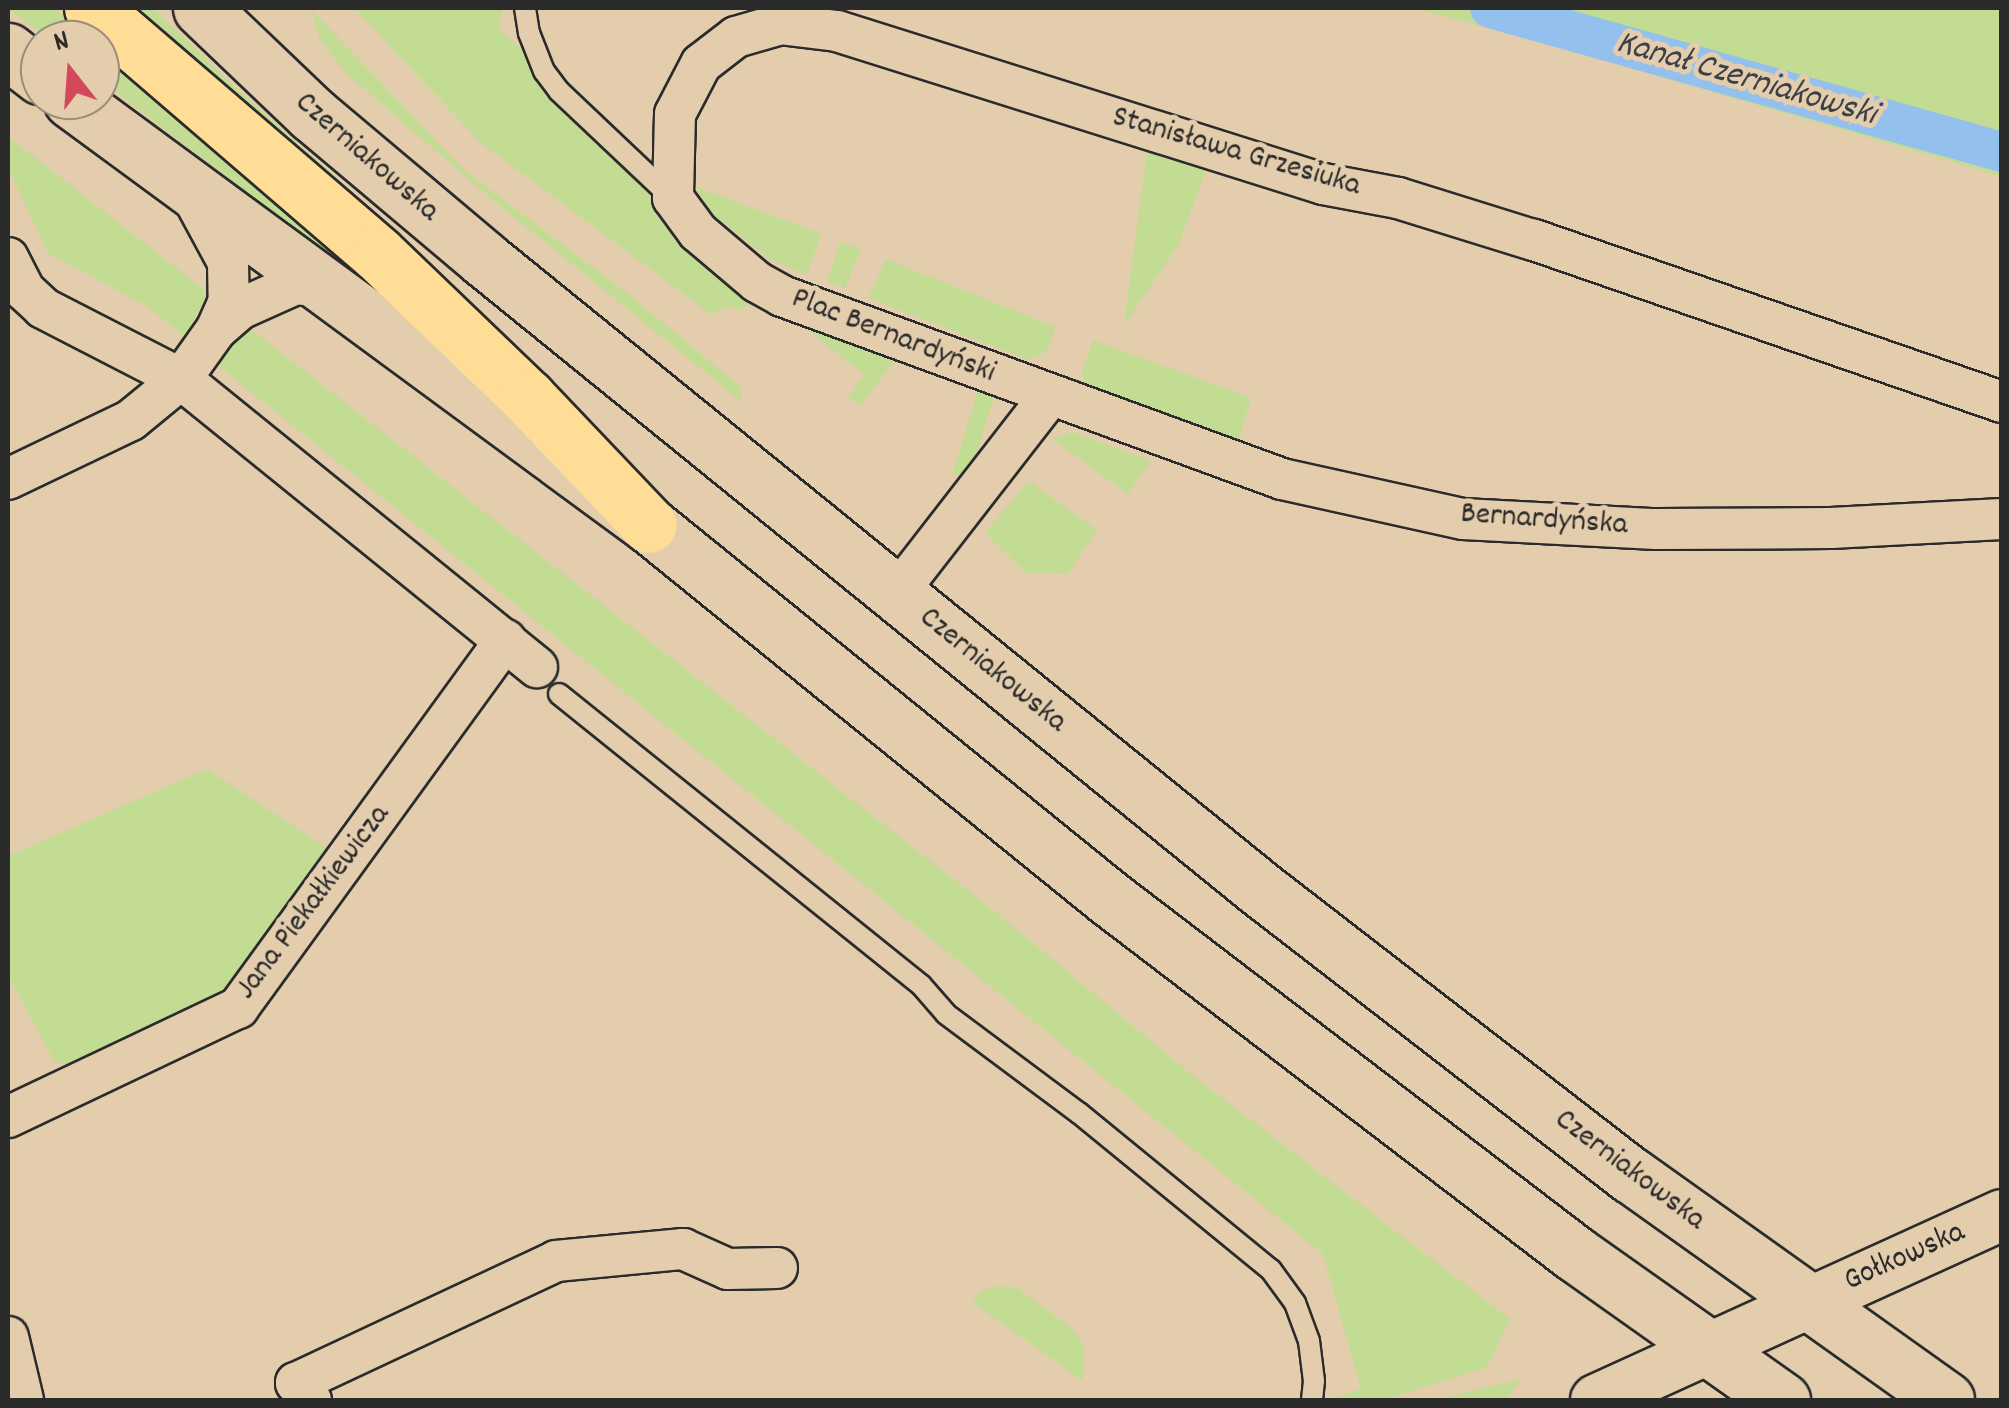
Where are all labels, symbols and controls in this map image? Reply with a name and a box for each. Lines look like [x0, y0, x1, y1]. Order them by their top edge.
north arrow [20, 20, 120, 120]
text: N [49, 22, 74, 64]
water label: Kanał Czerniakowski [1611, 23, 1881, 137]
street label: Czerniakowska [286, 85, 446, 231]
street label: Stanisława Grzesiuka [1107, 99, 1365, 207]
street label: Plac Bernardyński [786, 280, 1000, 394]
street label: Bernardyńska [1459, 496, 1629, 546]
street label: Czerniakowska [910, 600, 1074, 742]
street label: Jana Piekałkiewicza [228, 798, 400, 1008]
street label: Czerniakowska [1546, 1102, 1712, 1240]
street label: Gołkowska [1839, 1214, 1971, 1302]

